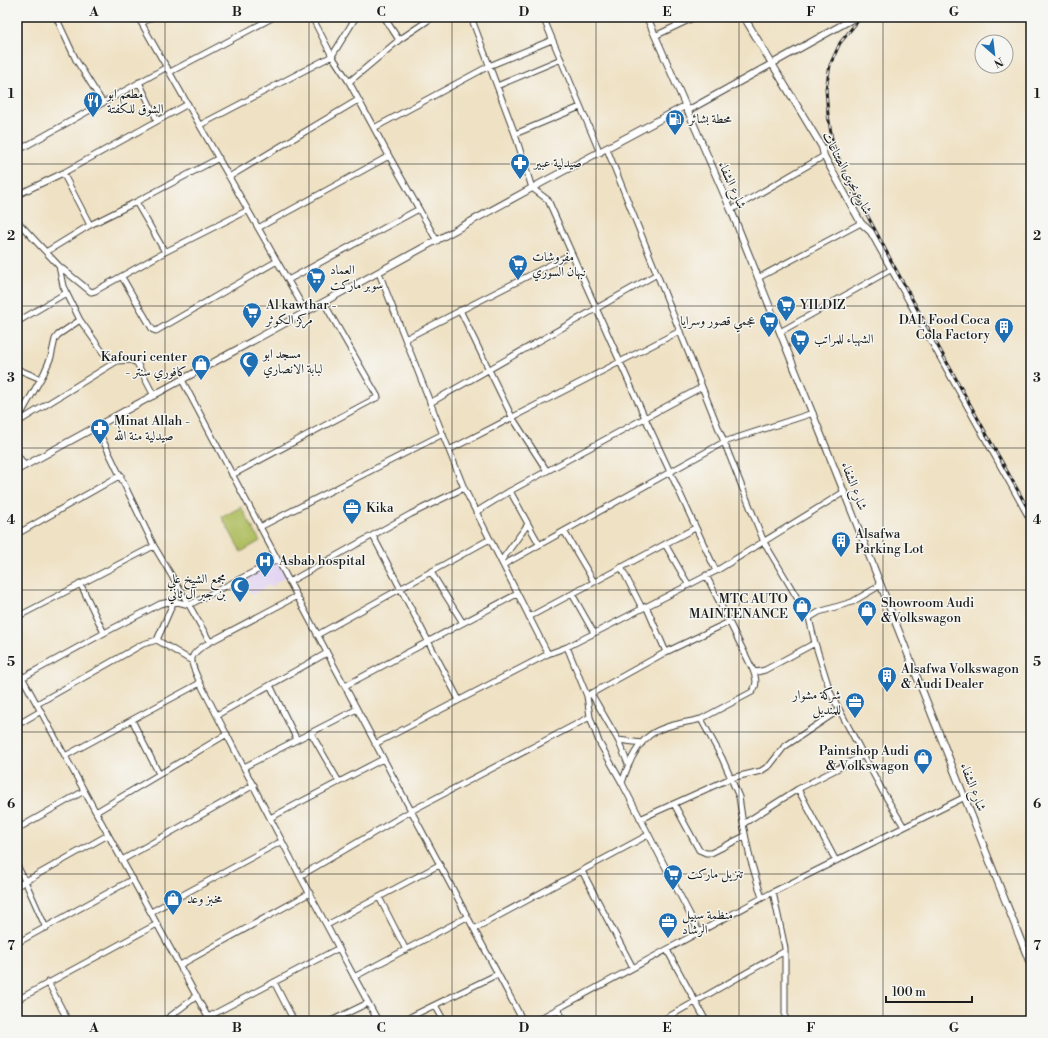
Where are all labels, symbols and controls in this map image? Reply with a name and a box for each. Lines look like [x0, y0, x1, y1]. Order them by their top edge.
text: A [88, 4, 99, 20]
text: B [232, 4, 242, 20]
text: C [376, 4, 386, 20]
text: D [519, 4, 529, 20]
text: E [662, 4, 672, 20]
text: F [806, 4, 816, 20]
text: G [949, 4, 960, 20]
north arrow [974, 34, 1014, 74]
text: N [991, 54, 1005, 70]
text: 1 [8, 86, 15, 102]
place label: مطعم ابو الشوق للكفتة [105, 86, 164, 117]
text: 1 [1034, 86, 1041, 102]
restaurant icon: مطعم ابو الشوق للكفتة [82, 90, 104, 118]
fuel station icon: محطة بشائر [664, 108, 686, 136]
place label: محطة بشائر [687, 111, 732, 127]
street label: شارع بحرى الصناعات [816, 129, 876, 219]
pharmacy icon: صيدلية عبير [509, 152, 531, 180]
place label: صيدلية عبير [532, 155, 582, 171]
street label: شارع الشفاء [712, 159, 750, 213]
text: 2 [7, 228, 15, 244]
text: 2 [1033, 228, 1041, 244]
place label: مفروشات نبهان السوري [532, 249, 586, 282]
supermarket icon: مفروشات نبهان السوري [507, 253, 529, 281]
place label: العماد سوبر ماركت [330, 262, 383, 293]
supermarket icon: العماد سوبر ماركت [305, 266, 327, 294]
supermarket icon: YILDIZ [775, 294, 797, 322]
place label: Al kawthar - مركز الكوثر [264, 297, 337, 329]
place label: YILDIZ [799, 297, 846, 313]
supermarket icon: Al kawthar - مركز الكوثر [241, 301, 263, 329]
supermarket icon: عجمي قصور وسرايا [758, 310, 780, 338]
place label: DAL Food Coca Cola Factory [899, 312, 991, 343]
place label: عجمي قصور وسرايا [680, 313, 755, 333]
building icon: DAL Food Coca Cola Factory [993, 316, 1015, 344]
supermarket icon: الشهباء للمراتب [789, 328, 811, 356]
place label: الشهباء للمراتب [814, 331, 874, 348]
place label: مسجد ابو لبابة الانصاري [261, 346, 323, 379]
place label: Kafouri center - كافوري سنتر [101, 349, 187, 382]
mosque icon: مسجد ابو لبابة الانصاري [238, 350, 260, 378]
shop icon: Kafouri center - كافوري سنتر [190, 353, 212, 381]
text: 3 [7, 370, 15, 386]
text: 3 [1033, 370, 1041, 386]
place label: Minat Allah - صيدلية منة الله [114, 413, 190, 444]
pharmacy icon: Minat Allah - صيدلية منة الله [89, 417, 111, 445]
street label: شارع الشفاء [835, 460, 871, 514]
office icon: Kika [341, 497, 363, 525]
place label: Kika [366, 500, 394, 516]
text: 4 [7, 512, 16, 528]
text: 4 [1033, 512, 1042, 528]
place label: Alsafwa Parking Lot [854, 526, 924, 557]
building icon: Alsafwa Parking Lot [830, 530, 852, 558]
hospital icon: Asbab hospital [254, 550, 276, 578]
place label: Asbab hospital [278, 553, 365, 569]
place label: مجمع الشيخ علي بن جبر آل ثاني [167, 571, 227, 605]
mosque icon: مجمع الشيخ علي بن جبر آل ثاني [229, 575, 251, 603]
place label: MTC AUTO MAINTENANCE [689, 591, 788, 622]
shop icon: MTC AUTO MAINTENANCE [791, 595, 813, 623]
place label: Showroom Audi &Volkswagon [881, 595, 974, 626]
shop icon: Showroom Audi &Volkswagon [856, 599, 878, 627]
text: 5 [7, 654, 15, 670]
text: 5 [1033, 654, 1041, 670]
place label: Alsafwa Volkswagon & Audi Dealer [900, 661, 1019, 692]
building icon: Alsafwa Volkswagon & Audi Dealer [876, 665, 898, 693]
place label: شركة مشوار للمنديل [790, 686, 841, 719]
office icon: شركة مشوار للمنديل [844, 691, 866, 719]
place label: Paintshop Audi & Volkswagon [819, 743, 909, 774]
shop icon: Paintshop Audi & Volkswagon [912, 747, 934, 775]
street label: شارع الشفاء [954, 761, 990, 815]
text: 6 [7, 796, 15, 812]
text: 6 [1033, 796, 1041, 812]
supermarket icon: تنزيل ماركت [662, 863, 684, 891]
place label: تنزيل ماركت [687, 866, 744, 883]
shop icon: مخبز وعد [162, 888, 184, 916]
place label: مخبز وعد [187, 891, 222, 907]
place label: منظمة سبيل الرشاد [682, 907, 733, 938]
office icon: منظمة سبيل الرشاد [657, 911, 679, 939]
text: 7 [7, 938, 15, 954]
text: 7 [1033, 938, 1041, 954]
scale bar [886, 978, 972, 1004]
text: 100 m [892, 985, 926, 1000]
text: A [88, 1020, 99, 1036]
text: B [232, 1020, 242, 1036]
text: C [376, 1020, 386, 1036]
text: D [519, 1020, 529, 1036]
text: E [662, 1020, 672, 1036]
text: F [806, 1020, 816, 1036]
text: G [949, 1020, 960, 1036]

